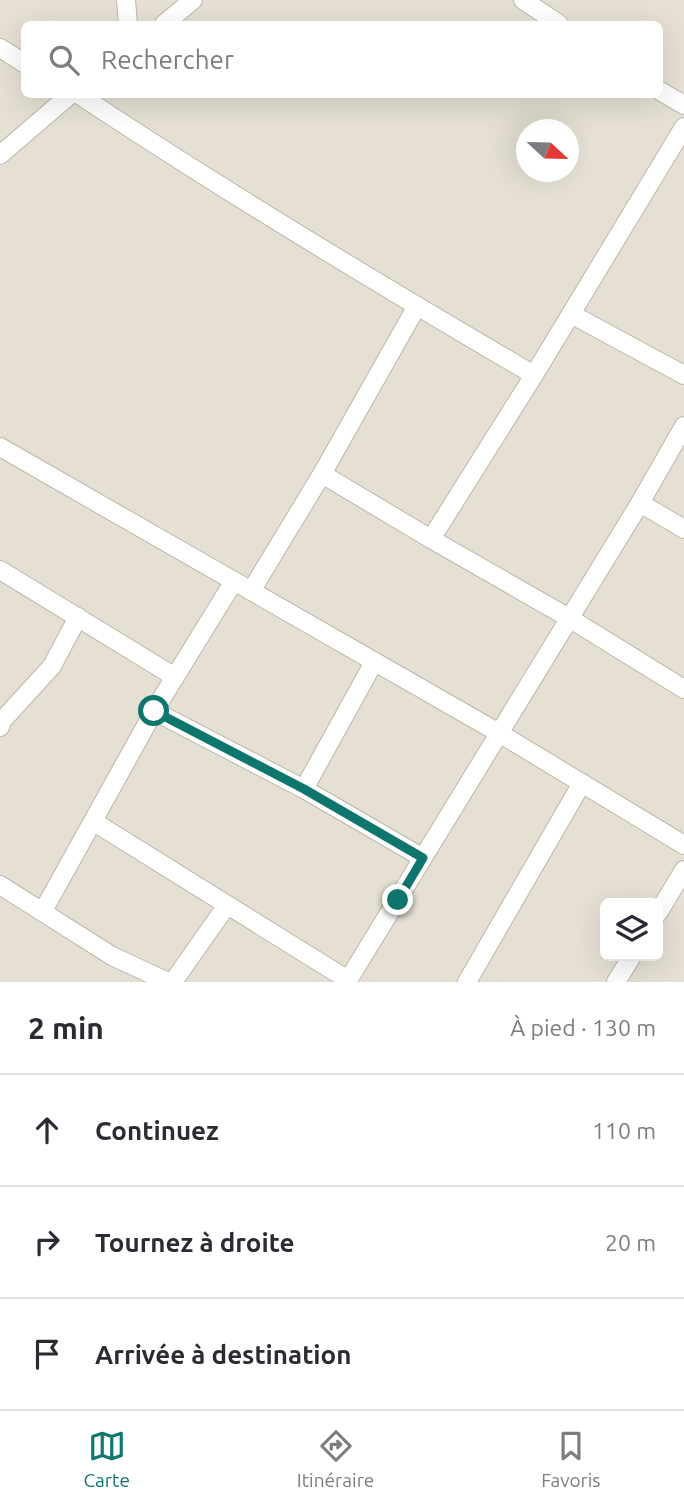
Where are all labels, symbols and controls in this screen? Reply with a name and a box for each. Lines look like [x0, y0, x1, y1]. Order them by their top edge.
search box [21, 21, 663, 98]
icon: search [45, 41, 83, 79]
text: Rechercher [101, 45, 234, 74]
north arrow [516, 119, 579, 182]
route start [138, 695, 169, 726]
route end [382, 884, 413, 915]
map controls [600, 898, 663, 961]
button: layers [600, 898, 663, 961]
text: 2 min [28, 1011, 104, 1045]
text: À pied · 130 m [510, 1015, 656, 1040]
icon: ahead [28, 1111, 66, 1149]
text: Continuez [95, 1116, 219, 1145]
text: 110 m [592, 1118, 656, 1143]
icon: right [28, 1223, 66, 1261]
text: Tournez à droite [95, 1228, 294, 1257]
text: 20 m [605, 1230, 656, 1255]
icon: arrive [28, 1335, 66, 1373]
text: Arrivée à destination [95, 1340, 351, 1369]
tab: Carte [83, 1427, 130, 1491]
tab: Itinéraire [297, 1427, 374, 1491]
tab: Favoris [541, 1427, 601, 1491]

